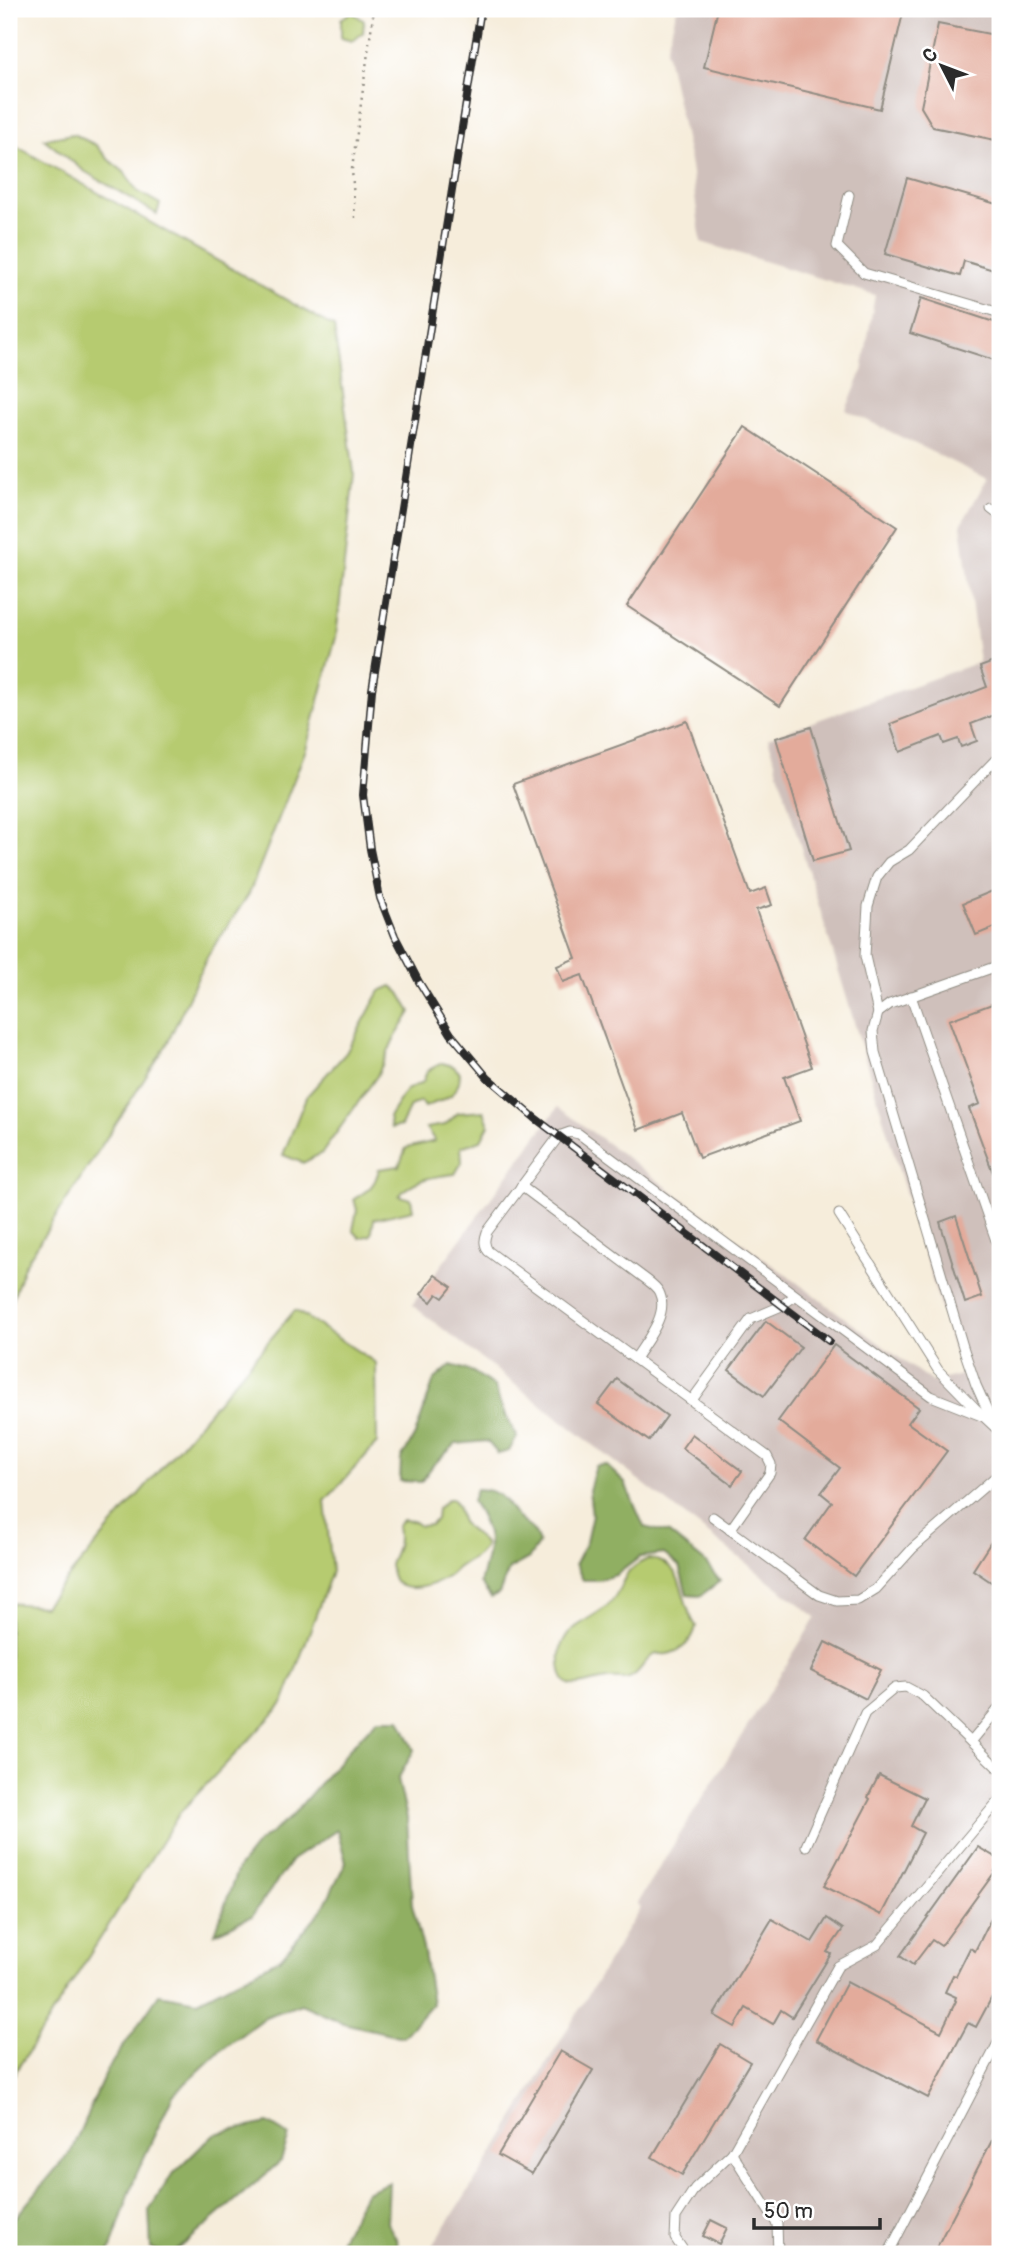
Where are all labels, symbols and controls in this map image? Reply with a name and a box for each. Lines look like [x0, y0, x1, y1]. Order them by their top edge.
north arrow [908, 32, 978, 102]
text: С [917, 43, 943, 68]
scale bar [754, 2186, 880, 2230]
text: 50 m [764, 2198, 813, 2225]

